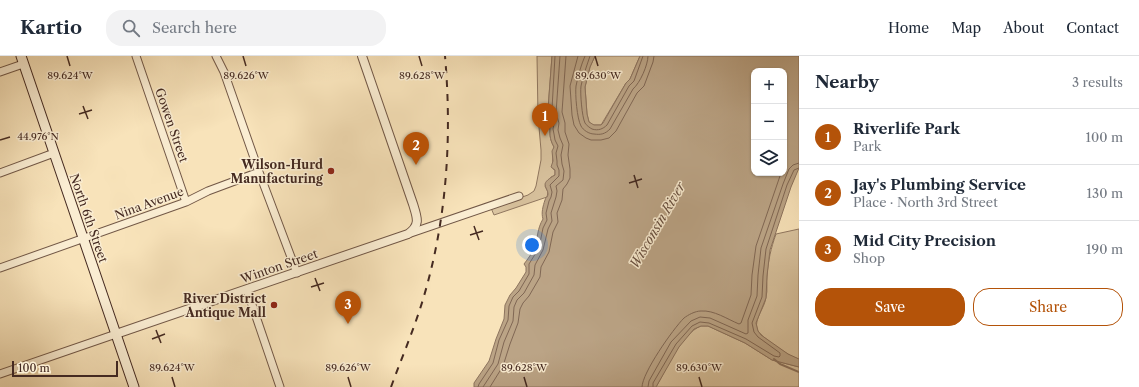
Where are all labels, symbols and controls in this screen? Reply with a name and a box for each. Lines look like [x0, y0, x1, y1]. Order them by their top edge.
search box [106, 10, 386, 46]
text: Kartio [20, 16, 82, 39]
icon: search [120, 17, 142, 39]
text: Search here [152, 18, 237, 37]
text: Home [888, 19, 929, 37]
text: Map [951, 19, 981, 37]
text: About [1003, 19, 1044, 37]
text: Contact [1066, 19, 1119, 37]
map controls [751, 68, 787, 176]
button: + [751, 68, 787, 104]
text: 89.624°W [47, 69, 94, 82]
text: 89.626°W [223, 69, 270, 82]
text: 89.628°W [399, 69, 446, 82]
text: 89.630°W [575, 69, 622, 82]
text: Nearby [815, 72, 879, 92]
text: 3 results [1072, 74, 1123, 90]
street label: Gowen Street [152, 86, 192, 165]
pin: 1 [532, 103, 558, 136]
button: − [751, 104, 787, 140]
text: Riverlife Park [853, 119, 960, 138]
text: 1 [825, 129, 831, 145]
text: 100 m [1085, 129, 1123, 145]
text: 44.976°N [17, 130, 59, 143]
pin: 2 [403, 132, 429, 165]
text: Park [853, 138, 881, 154]
button: layers [751, 140, 787, 176]
place label: Wilson-Hurd Manufacturing [231, 157, 324, 186]
marker: Wilson-Hurd Manufacturing [326, 166, 336, 176]
street label: North 6th Street [67, 172, 111, 265]
text: Jay's Plumbing Service [853, 175, 1026, 194]
water label: Wisconsin River [626, 178, 689, 271]
street label: Nina Avenue [112, 183, 186, 222]
text: 2 [824, 185, 832, 201]
text: 130 m [1087, 185, 1123, 201]
text: Place · North 3rd Street [853, 194, 998, 210]
text: Mid City Precision [853, 231, 996, 250]
your location [522, 235, 542, 255]
text: 3 [824, 241, 832, 257]
text: 190 m [1086, 241, 1123, 257]
street label: Winton Street [237, 246, 320, 287]
text: Shop [853, 250, 885, 266]
button: Save [815, 288, 965, 326]
button: Share [973, 288, 1123, 326]
place label: River District Antique Mall [183, 291, 266, 320]
pin: 3 [335, 291, 361, 324]
marker: River District Antique Mall [269, 300, 279, 310]
scale bar [12, 359, 118, 378]
text: 100 m [18, 361, 50, 375]
text: 89.624°W [149, 361, 196, 374]
text: 89.626°W [325, 361, 372, 374]
text: 89.628°W [501, 361, 548, 374]
text: 89.630°W [676, 361, 723, 374]

